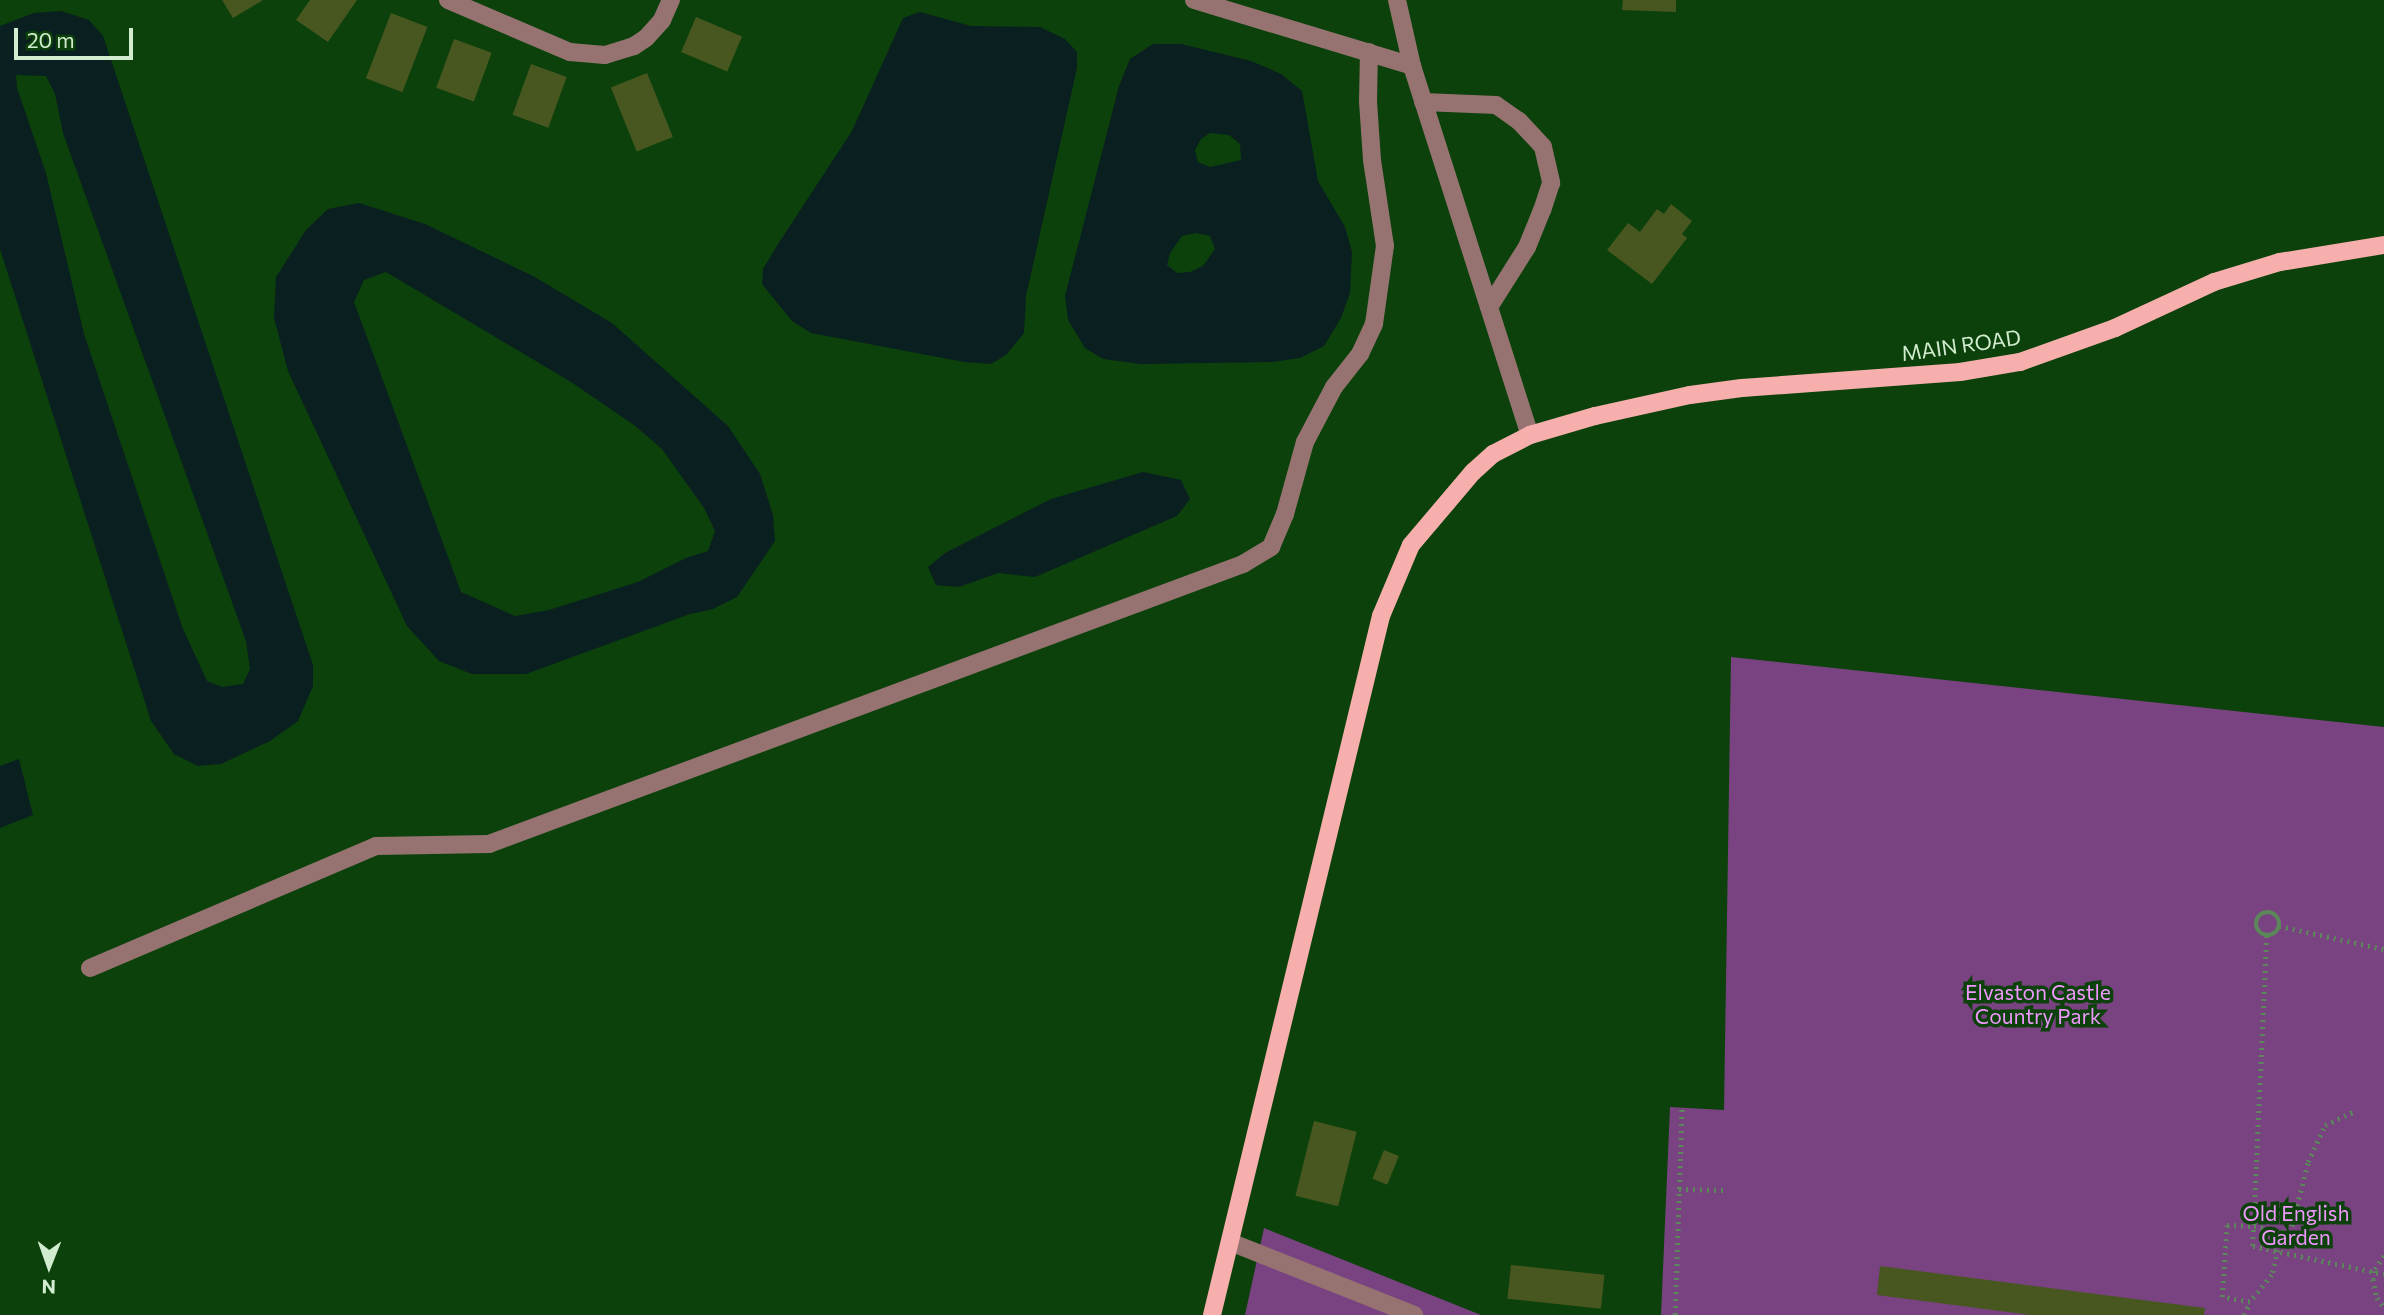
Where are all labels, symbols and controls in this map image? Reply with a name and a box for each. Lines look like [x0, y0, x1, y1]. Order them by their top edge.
scale bar [18, 14, 136, 58]
text: 20 m [27, 27, 75, 52]
street label: MAIN ROAD [1900, 324, 2022, 366]
park label: Elvaston Castle Country Park [1965, 979, 2111, 1029]
park label: Old English Garden [2243, 1200, 2349, 1250]
north arrow [14, 1231, 84, 1301]
text: N [41, 1276, 56, 1299]

